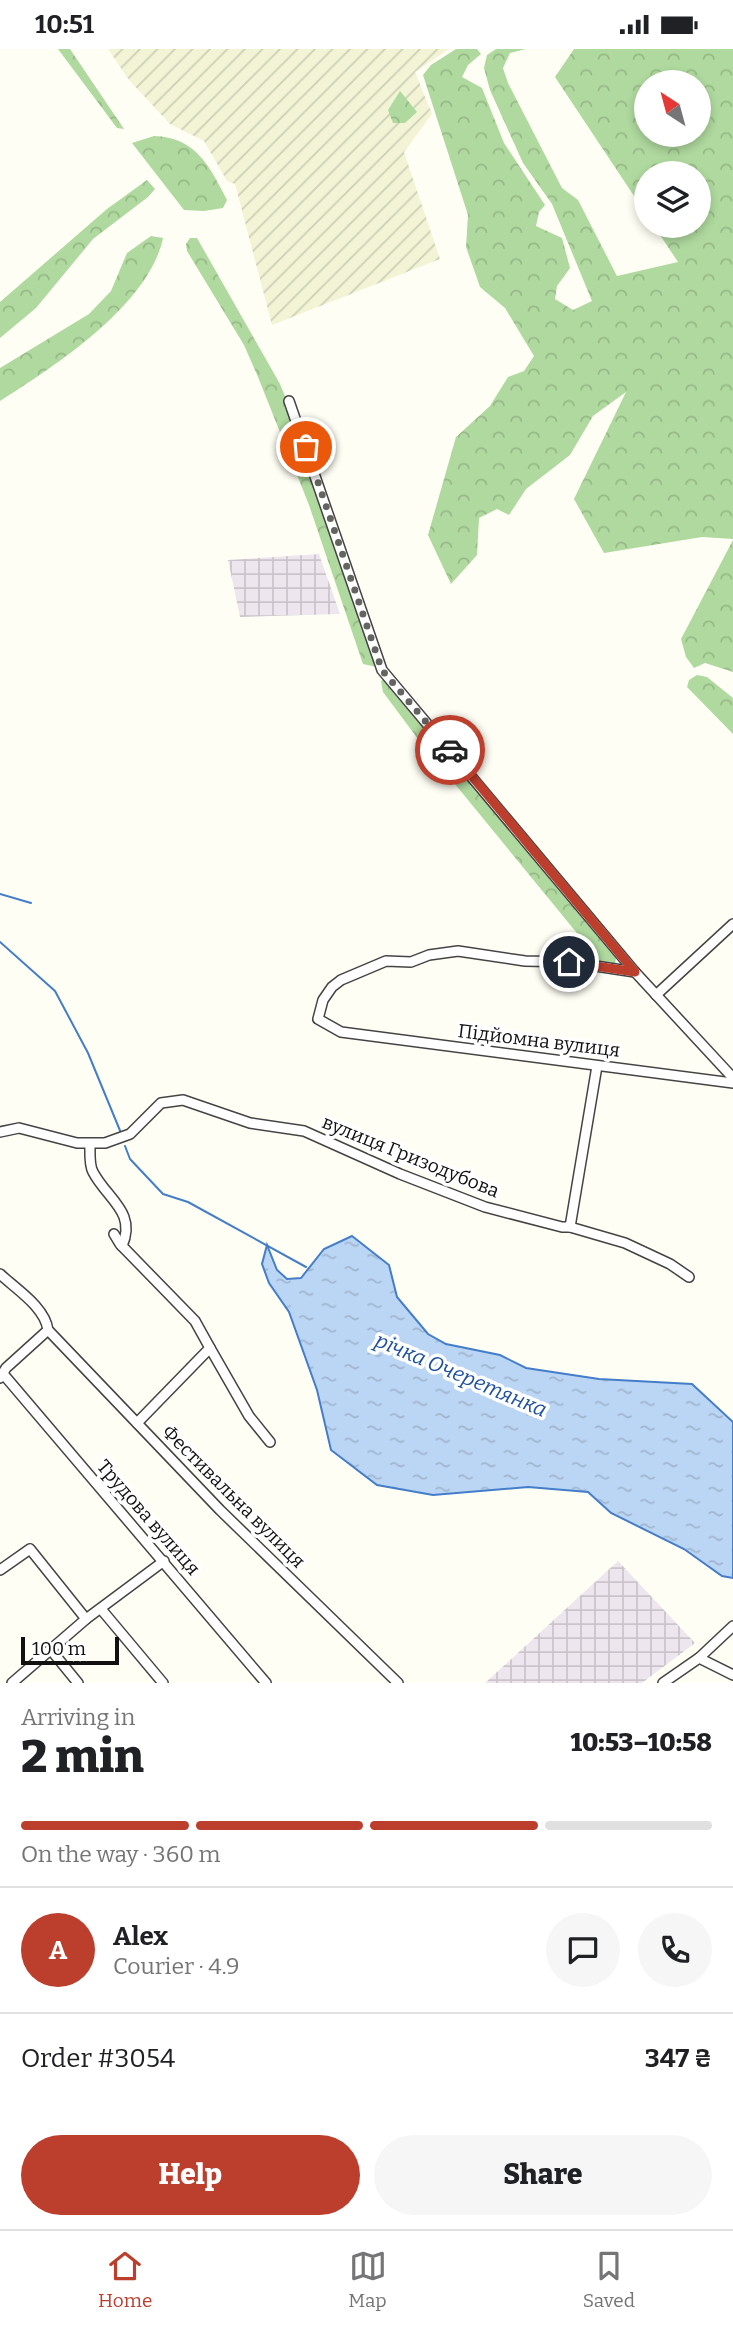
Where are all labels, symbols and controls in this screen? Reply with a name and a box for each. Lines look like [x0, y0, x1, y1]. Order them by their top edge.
text: 10:51 [35, 9, 94, 40]
north arrow [634, 70, 710, 147]
map controls [634, 70, 711, 238]
button: layers [634, 161, 711, 238]
pin [276, 417, 336, 477]
icon: bag [287, 428, 325, 466]
courier [415, 715, 485, 785]
icon: car [431, 731, 469, 769]
pin [539, 932, 599, 992]
icon: home [550, 943, 588, 981]
street label: Підйомна вулиця [457, 1019, 621, 1062]
street label: вулиця Гризодубова [319, 1110, 503, 1203]
water label: річка Очеретянка [369, 1326, 551, 1423]
street label: Фестивальна вулиця [157, 1420, 310, 1573]
street label: Трудова вулиця [92, 1455, 205, 1580]
scale bar [21, 1634, 119, 1666]
text: 100 m [32, 1637, 86, 1660]
text: Arriving in [21, 1703, 135, 1731]
text: 10:53–10:58 [570, 1727, 712, 1758]
text: 2 min [21, 1729, 144, 1784]
text: On the way · 360 m [21, 1840, 220, 1868]
button: chat [546, 1913, 620, 1987]
button: phone [638, 1913, 712, 1987]
text: Alex [113, 1921, 168, 1952]
text: A [49, 1935, 67, 1966]
text: Courier · 4.9 [113, 1952, 240, 1980]
text: Order #3054 [21, 2043, 175, 2074]
text: 347 ₴ [645, 2043, 712, 2074]
button: Help [21, 2135, 360, 2215]
button: Share [374, 2135, 712, 2215]
tab: Home [98, 2247, 152, 2312]
tab: Map [348, 2247, 387, 2312]
tab: Saved [583, 2247, 635, 2312]

